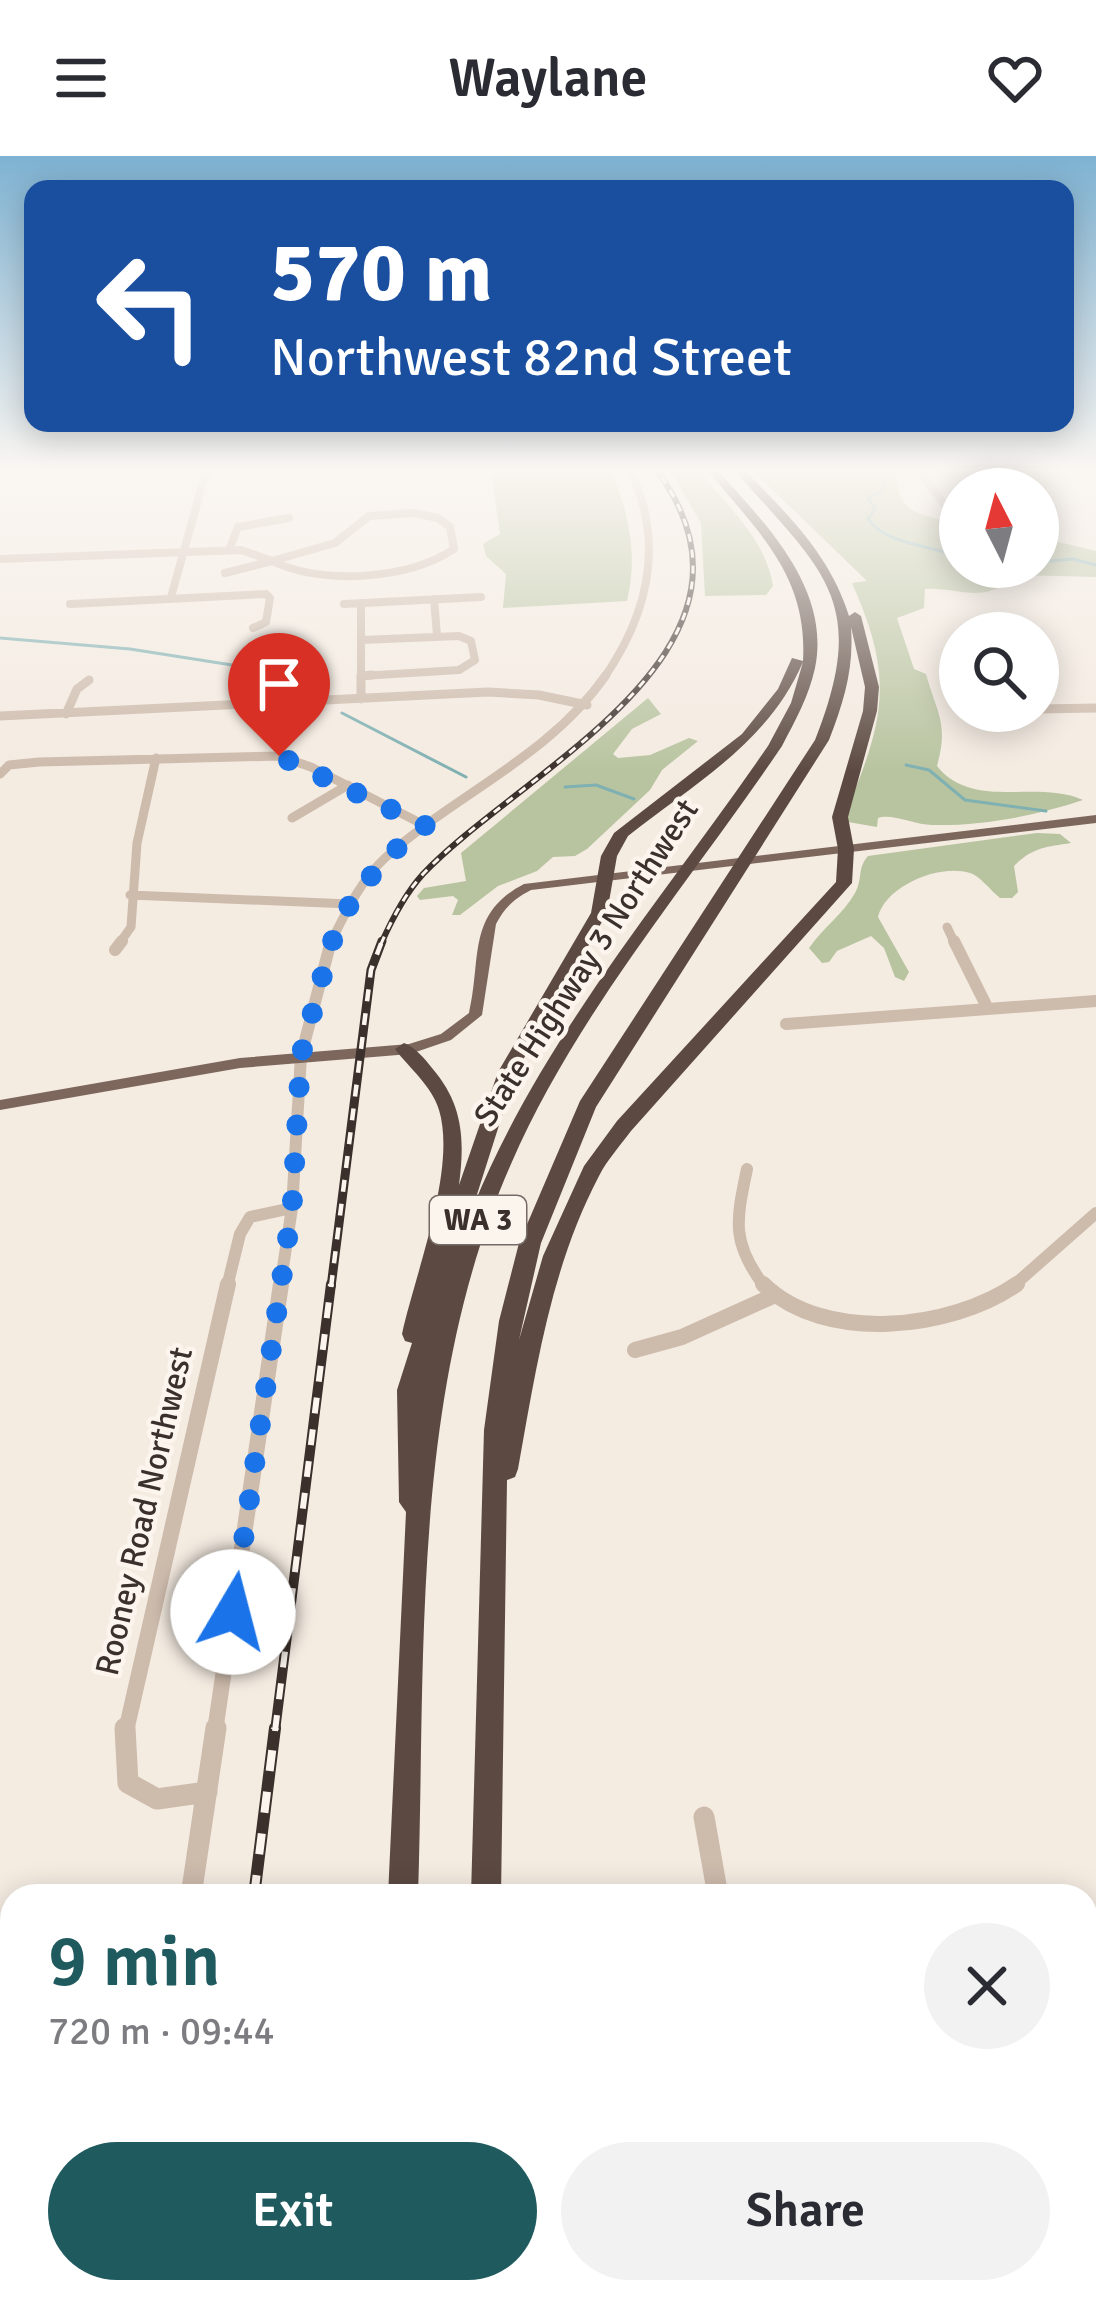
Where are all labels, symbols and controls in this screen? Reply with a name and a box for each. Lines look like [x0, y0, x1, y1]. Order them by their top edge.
icon: menu [48, 45, 114, 111]
text: Waylane [448, 45, 648, 112]
icon: heart [982, 45, 1048, 111]
text: 570 m [270, 221, 492, 325]
icon: left [72, 228, 228, 384]
text: Northwest 82nd Street [270, 324, 792, 391]
north arrow [939, 468, 1059, 588]
map controls [939, 468, 1059, 732]
button: search [939, 612, 1059, 732]
pin [228, 633, 330, 756]
icon: arrive [246, 651, 312, 717]
street label: State Highway 3 Northwest [465, 791, 708, 1134]
road number: WA 3 [430, 1196, 526, 1244]
street label: Rooney Road Northwest [87, 1343, 202, 1680]
position arrow [170, 1549, 296, 1675]
text: 9 min [48, 1917, 220, 2006]
button: close [924, 1923, 1050, 2049]
text: 720 m · 09:44 [48, 2007, 275, 2055]
button: Exit [48, 2142, 537, 2280]
button: Share [561, 2142, 1050, 2280]

